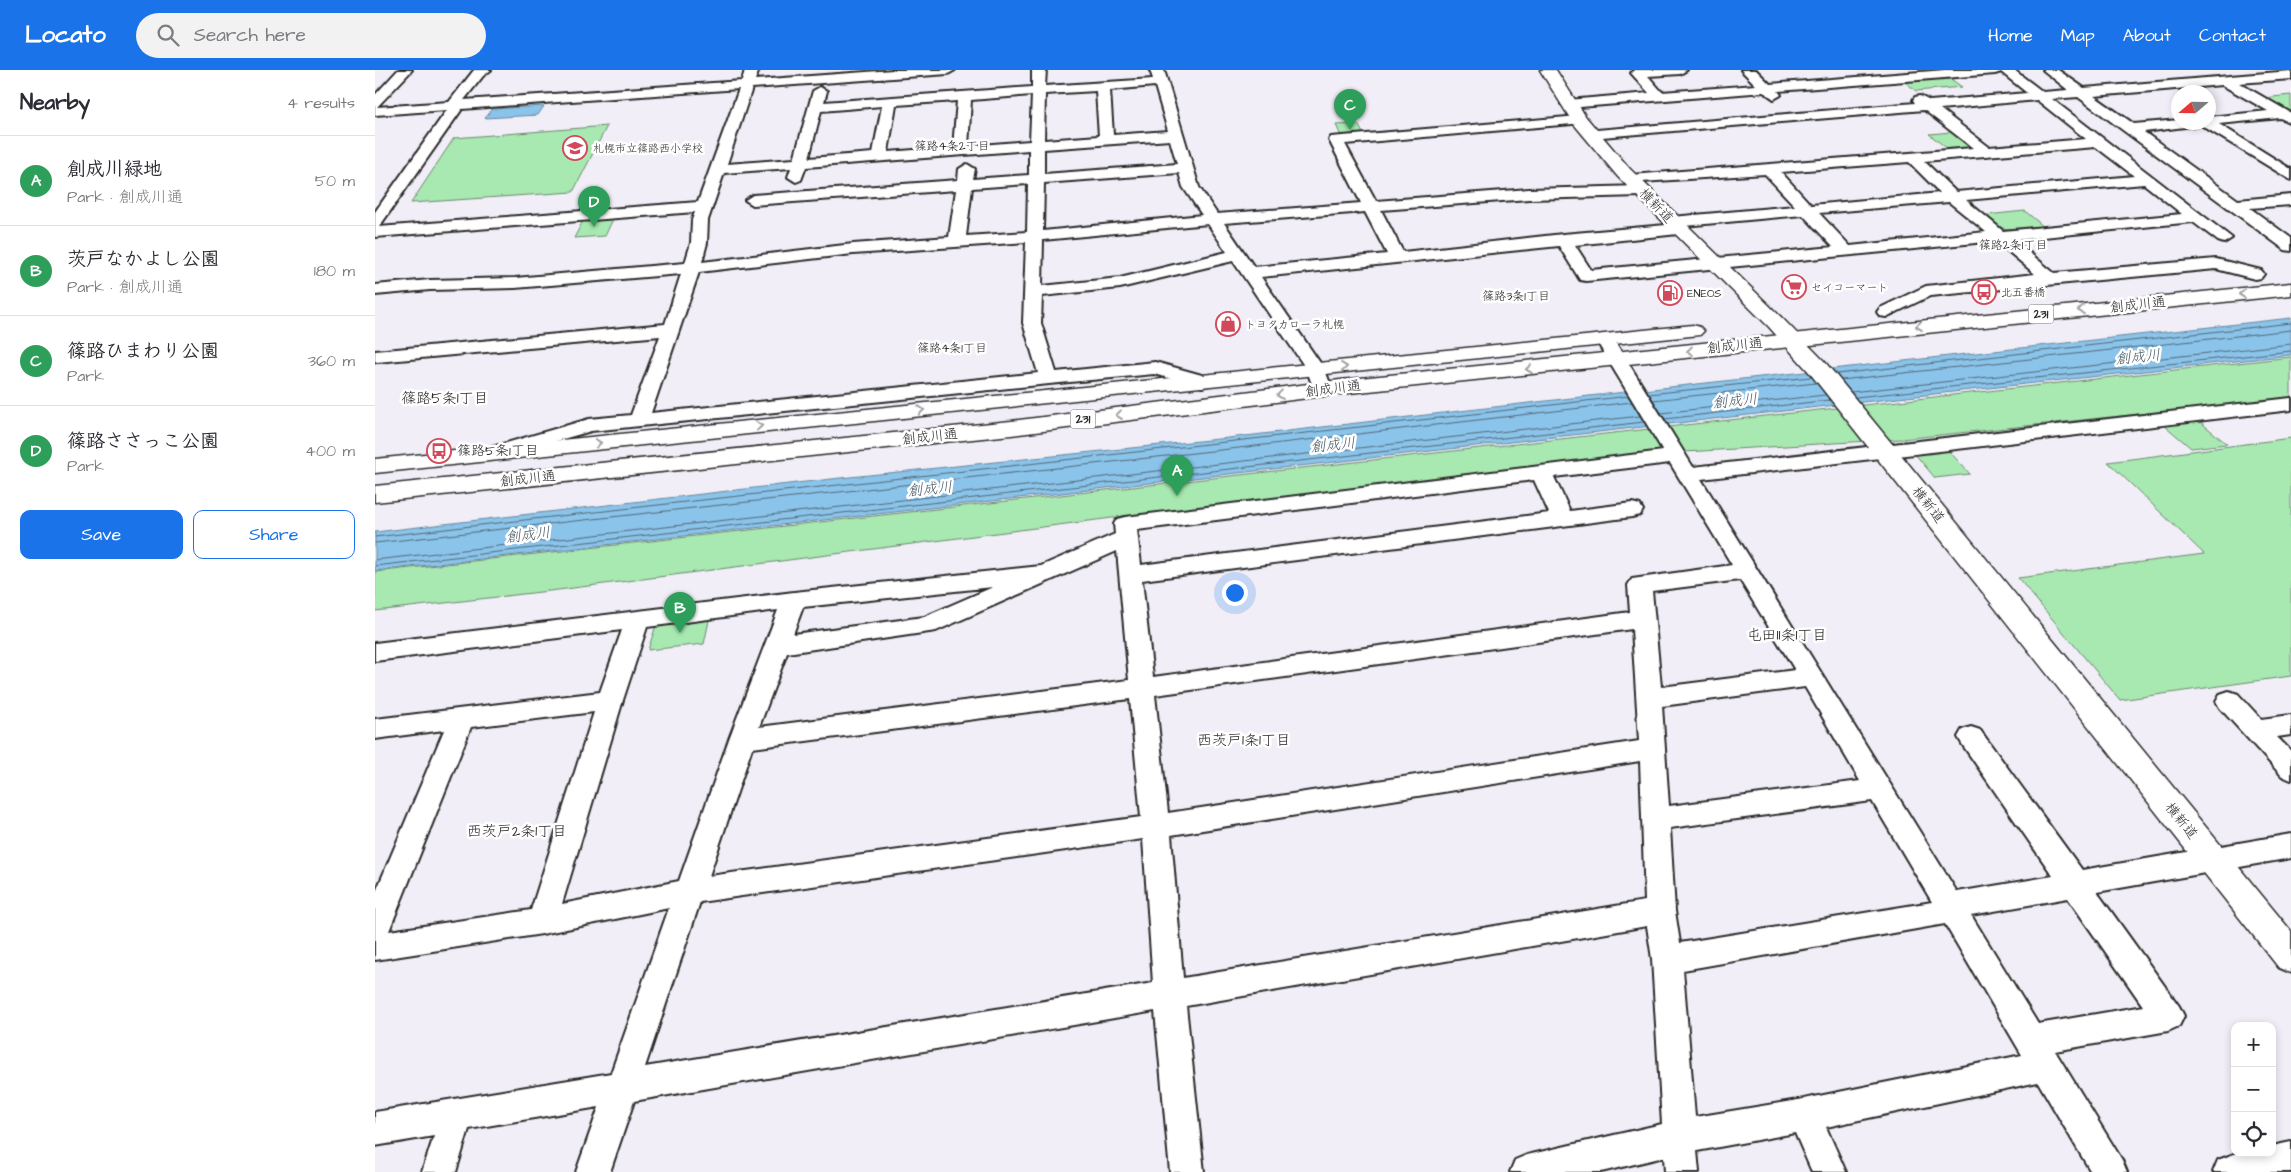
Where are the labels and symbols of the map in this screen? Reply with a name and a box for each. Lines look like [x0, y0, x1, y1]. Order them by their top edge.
north arrow [2171, 85, 2216, 130]
pin: C [1334, 89, 1366, 130]
school or university icon: 札幌市立篠路西小学校 [562, 135, 588, 161]
district label: 篠路4条2丁目 [914, 138, 990, 155]
place label: 札幌市立篠路西小学校 [593, 141, 703, 156]
street label: 横新道 [1634, 184, 1678, 228]
pin: D [578, 186, 610, 227]
district label: 篠路2条1丁目 [1979, 237, 2047, 254]
supermarket icon: セイコーマート [1781, 274, 1807, 300]
bus stop icon: 北五番橋 [1971, 279, 1997, 305]
fuel station icon: ENEOS [1657, 280, 1683, 306]
place label: セイコーマート [1811, 280, 1888, 295]
place label: 北五番橋 [2001, 285, 2045, 300]
place label: ENEOS [1687, 286, 1721, 301]
district label: 篠路3条1丁目 [1482, 288, 1550, 305]
one-way arrow [2238, 288, 2246, 299]
street label: 創成川通 [2109, 292, 2167, 318]
road number: 231 [2029, 304, 2053, 323]
one-way arrow [2076, 304, 2084, 315]
shop icon: トヨタカローラ札幌 [1215, 311, 1241, 337]
place label: トヨタカローラ札幌 [1245, 317, 1344, 332]
one-way arrow [1915, 321, 1923, 332]
street label: 創成川通 [1706, 333, 1764, 359]
district label: 篠路4条1丁目 [917, 340, 987, 357]
water label: 創成川 [2115, 344, 2161, 370]
one-way arrow [1686, 345, 1694, 356]
one-way arrow [1340, 362, 1348, 373]
one-way arrow [1524, 363, 1532, 374]
street label: 創成川通 [1304, 376, 1362, 402]
district label: 篠路5条1丁目 [401, 388, 489, 409]
water label: 創成川 [1712, 388, 1758, 414]
one-way arrow [1276, 389, 1284, 400]
one-way arrow [917, 405, 925, 416]
road number: 231 [1071, 409, 1095, 428]
one-way arrow [1115, 409, 1123, 420]
one-way arrow [755, 421, 763, 432]
street label: 創成川通 [901, 424, 959, 450]
water label: 創成川 [1310, 432, 1356, 458]
one-way arrow [594, 437, 602, 448]
bus stop icon: 篠路5条1丁目 [426, 438, 452, 464]
place label: 篠路5条1丁目 [457, 441, 539, 461]
pin: A [1161, 455, 1193, 496]
street label: 創成川通 [499, 466, 557, 492]
water label: 創成川 [907, 476, 953, 502]
street label: 横新道 [1907, 482, 1949, 528]
water label: 創成川 [504, 522, 552, 548]
your location [1222, 580, 1248, 606]
pin: B [664, 592, 696, 633]
district label: 屯田11条1丁目 [1747, 625, 1827, 646]
district label: 西茨戸1条1丁目 [1197, 730, 1291, 751]
street label: 横新道 [2160, 798, 2202, 844]
district label: 西茨戸2条1丁目 [467, 821, 567, 842]

